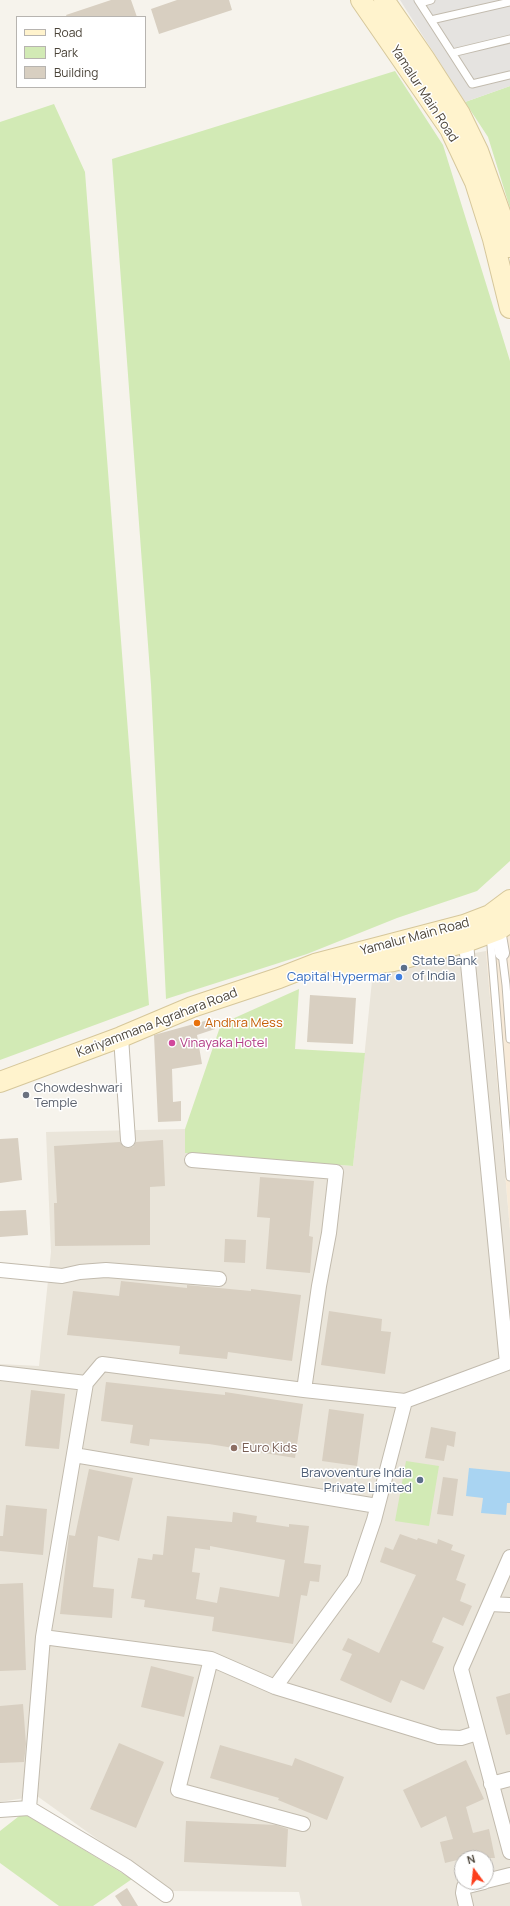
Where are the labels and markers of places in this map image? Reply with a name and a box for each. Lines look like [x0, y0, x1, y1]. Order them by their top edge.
place label: State Bank of India [412, 953, 477, 984]
marker: State Bank of India [399, 963, 409, 973]
place label: Capital Hypermar [287, 969, 391, 985]
marker: Capital Hypermar [394, 972, 404, 982]
place label: Andhra Mess [205, 1015, 283, 1031]
marker: Andhra Mess [192, 1018, 202, 1028]
place label: Vinayaka Hotel [180, 1035, 267, 1051]
marker: Vinayaka Hotel [167, 1038, 177, 1048]
place label: Chowdeshwari Temple [34, 1080, 123, 1111]
marker: Chowdeshwari Temple [21, 1090, 31, 1100]
place label: Euro Kids [242, 1440, 297, 1456]
marker: Euro Kids [229, 1443, 239, 1453]
place label: Bravoventure India Private Limited [301, 1465, 412, 1496]
marker: Bravoventure India Private Limited [415, 1475, 425, 1485]

